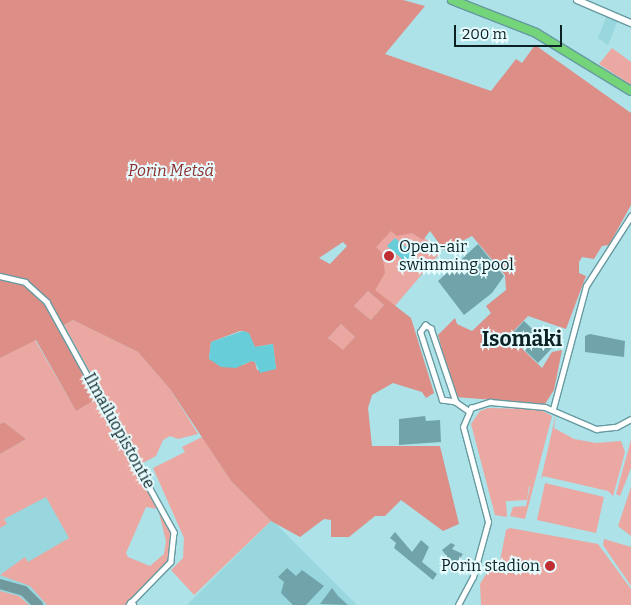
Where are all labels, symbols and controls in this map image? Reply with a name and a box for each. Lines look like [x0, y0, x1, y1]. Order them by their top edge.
scale bar [456, 15, 564, 47]
text: 200 m [462, 25, 507, 43]
park label: Porin Metsä [128, 161, 214, 181]
place label: Open-air swimming pool [399, 237, 514, 275]
marker: Open-air swimming pool [383, 250, 395, 262]
district label: Isomäki [482, 326, 562, 352]
street label: Ilmailuopistontie [79, 370, 159, 492]
place label: Porin stadion [441, 556, 540, 576]
marker: Porin stadion [544, 560, 556, 572]

